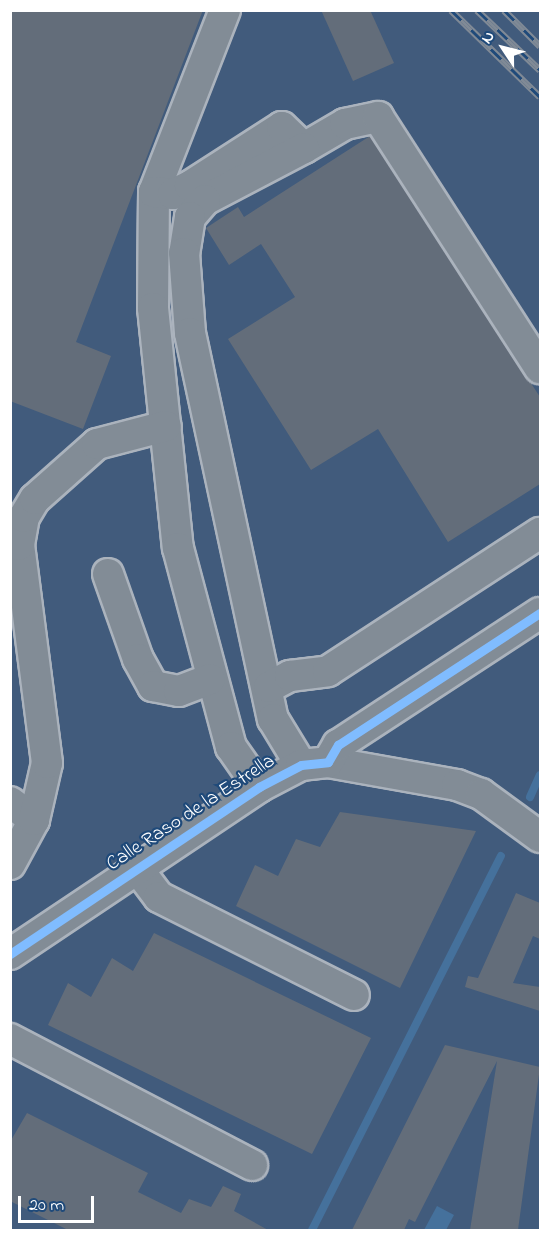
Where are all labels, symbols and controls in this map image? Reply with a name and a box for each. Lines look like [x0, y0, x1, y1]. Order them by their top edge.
north arrow [473, 18, 533, 78]
text: N [475, 26, 501, 49]
street label: Calle Raso de la Estrella [102, 750, 280, 876]
scale bar [21, 1184, 98, 1222]
text: 20 m [29, 1193, 64, 1219]

